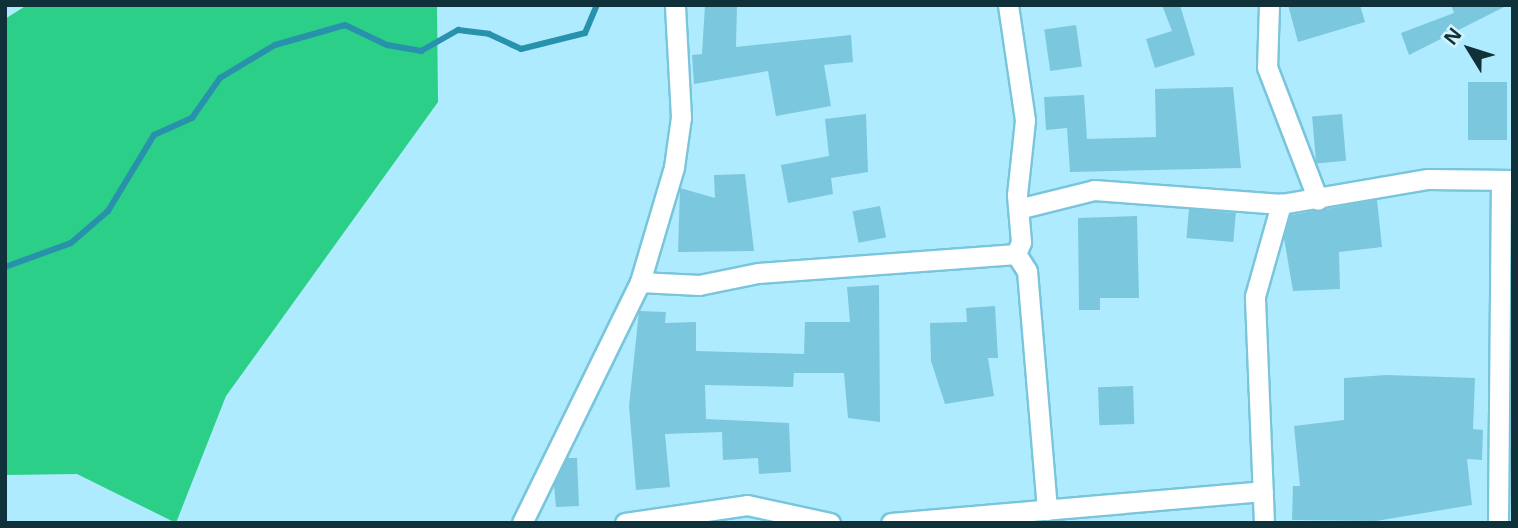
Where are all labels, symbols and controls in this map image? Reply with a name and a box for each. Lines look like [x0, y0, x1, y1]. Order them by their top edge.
north arrow [1434, 14, 1504, 84]
text: N [1437, 22, 1467, 50]

